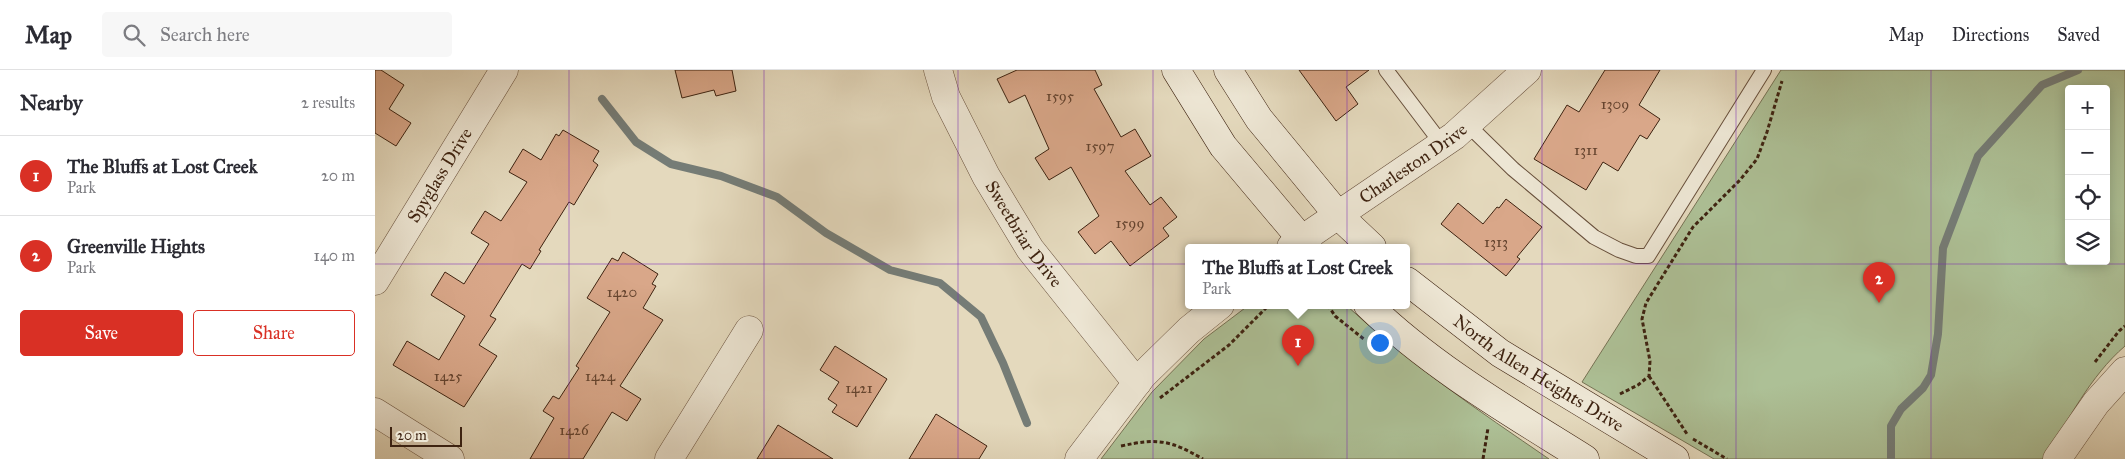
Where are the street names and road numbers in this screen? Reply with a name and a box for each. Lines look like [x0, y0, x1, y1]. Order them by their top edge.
street label: Charleston Drive [1355, 118, 1472, 208]
street label: Spyglass Drive [402, 124, 477, 227]
street label: Sweetbriar Drive [980, 177, 1067, 292]
street label: North Allen Heights Drive [1449, 310, 1628, 436]

